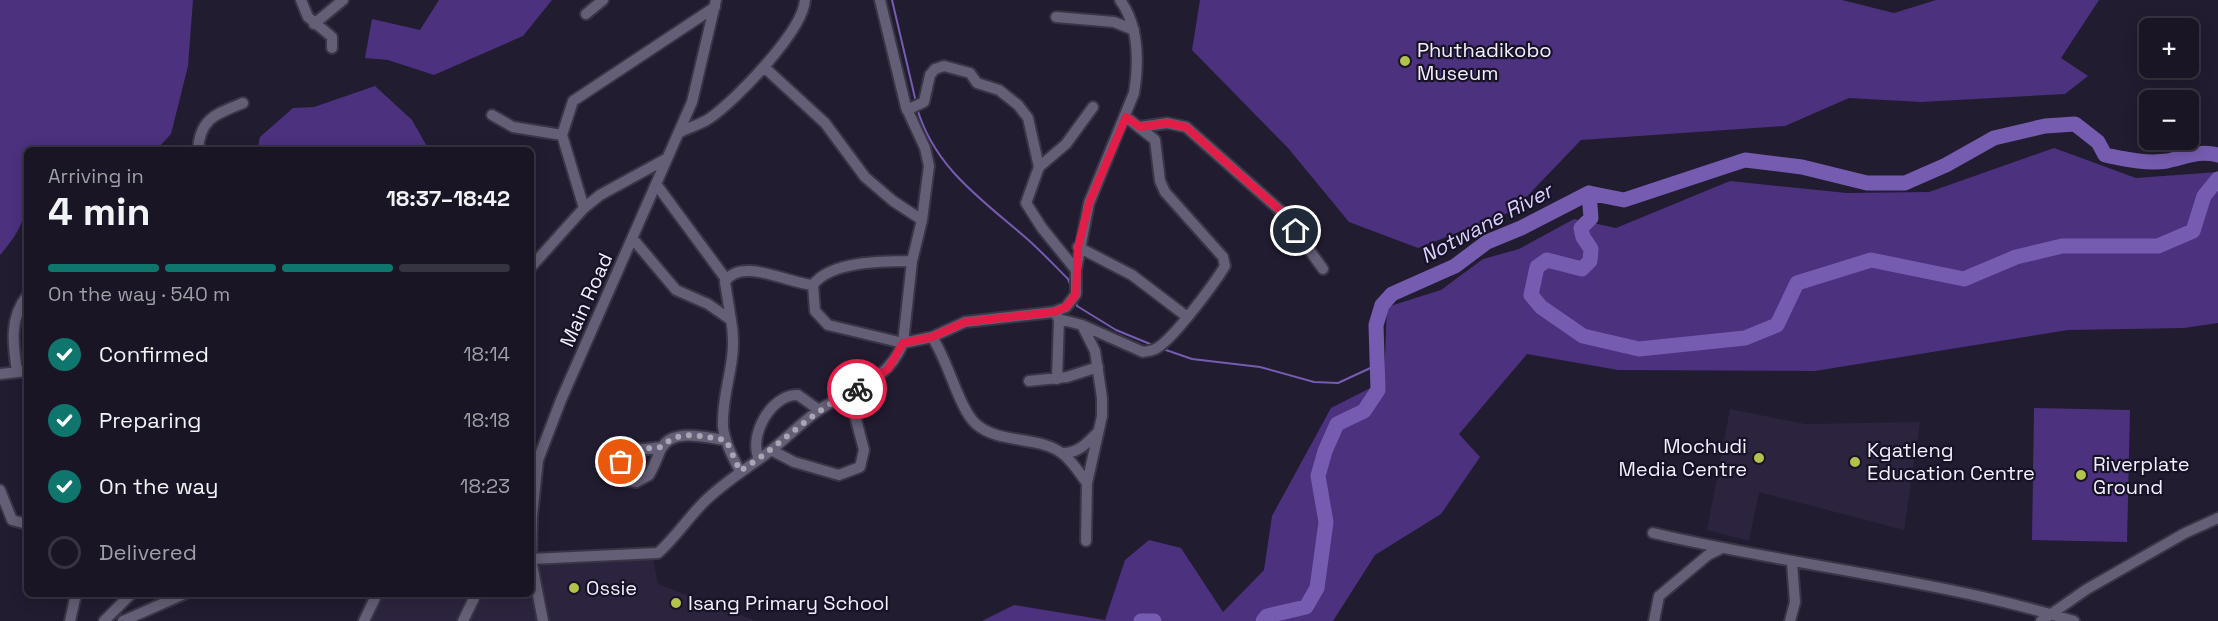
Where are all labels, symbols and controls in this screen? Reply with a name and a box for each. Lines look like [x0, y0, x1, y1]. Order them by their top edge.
map controls [2139, 18, 2199, 150]
button: + [2139, 18, 2199, 78]
place label: Phuthadikobo Museum [1417, 37, 1552, 86]
marker: Phuthadikobo Museum [1398, 54, 1412, 68]
button: − [2139, 90, 2199, 150]
text: Arriving in [48, 163, 144, 189]
water label: Notwane River [1416, 176, 1558, 269]
text: 18:37–18:42 [386, 184, 510, 212]
text: 4 min [48, 187, 150, 236]
pin [1270, 205, 1321, 256]
icon: home [1279, 214, 1312, 247]
street label: Main Road [554, 249, 618, 351]
text: On the way · 540 m [48, 281, 230, 307]
icon: check [48, 338, 81, 371]
text: Confirmed [99, 340, 209, 368]
text: 18:14 [463, 341, 510, 367]
courier [827, 359, 887, 419]
icon: bike [841, 373, 874, 406]
icon: check [48, 404, 81, 437]
text: Preparing [99, 406, 201, 434]
text: 18:18 [463, 407, 510, 433]
place label: Mochudi Media Centre [1619, 433, 1747, 482]
pin [595, 436, 646, 487]
place label: Kgatleng Education Centre [1867, 437, 2035, 486]
icon: bag [604, 445, 637, 478]
marker: Mochudi Media Centre [1752, 451, 1766, 465]
place label: Riverplate Ground [2093, 451, 2190, 500]
marker: Kgatleng Education Centre [1848, 455, 1862, 469]
marker: Riverplate Ground [2074, 468, 2088, 482]
icon: check [48, 470, 81, 503]
text: On the way [99, 472, 218, 500]
text: 18:23 [460, 473, 510, 499]
text: Delivered [99, 538, 197, 566]
place label: Ossie [586, 575, 637, 601]
marker: Ossie [567, 581, 581, 595]
place label: Isang Primary School [688, 590, 889, 616]
marker: Isang Primary School [669, 596, 683, 610]

